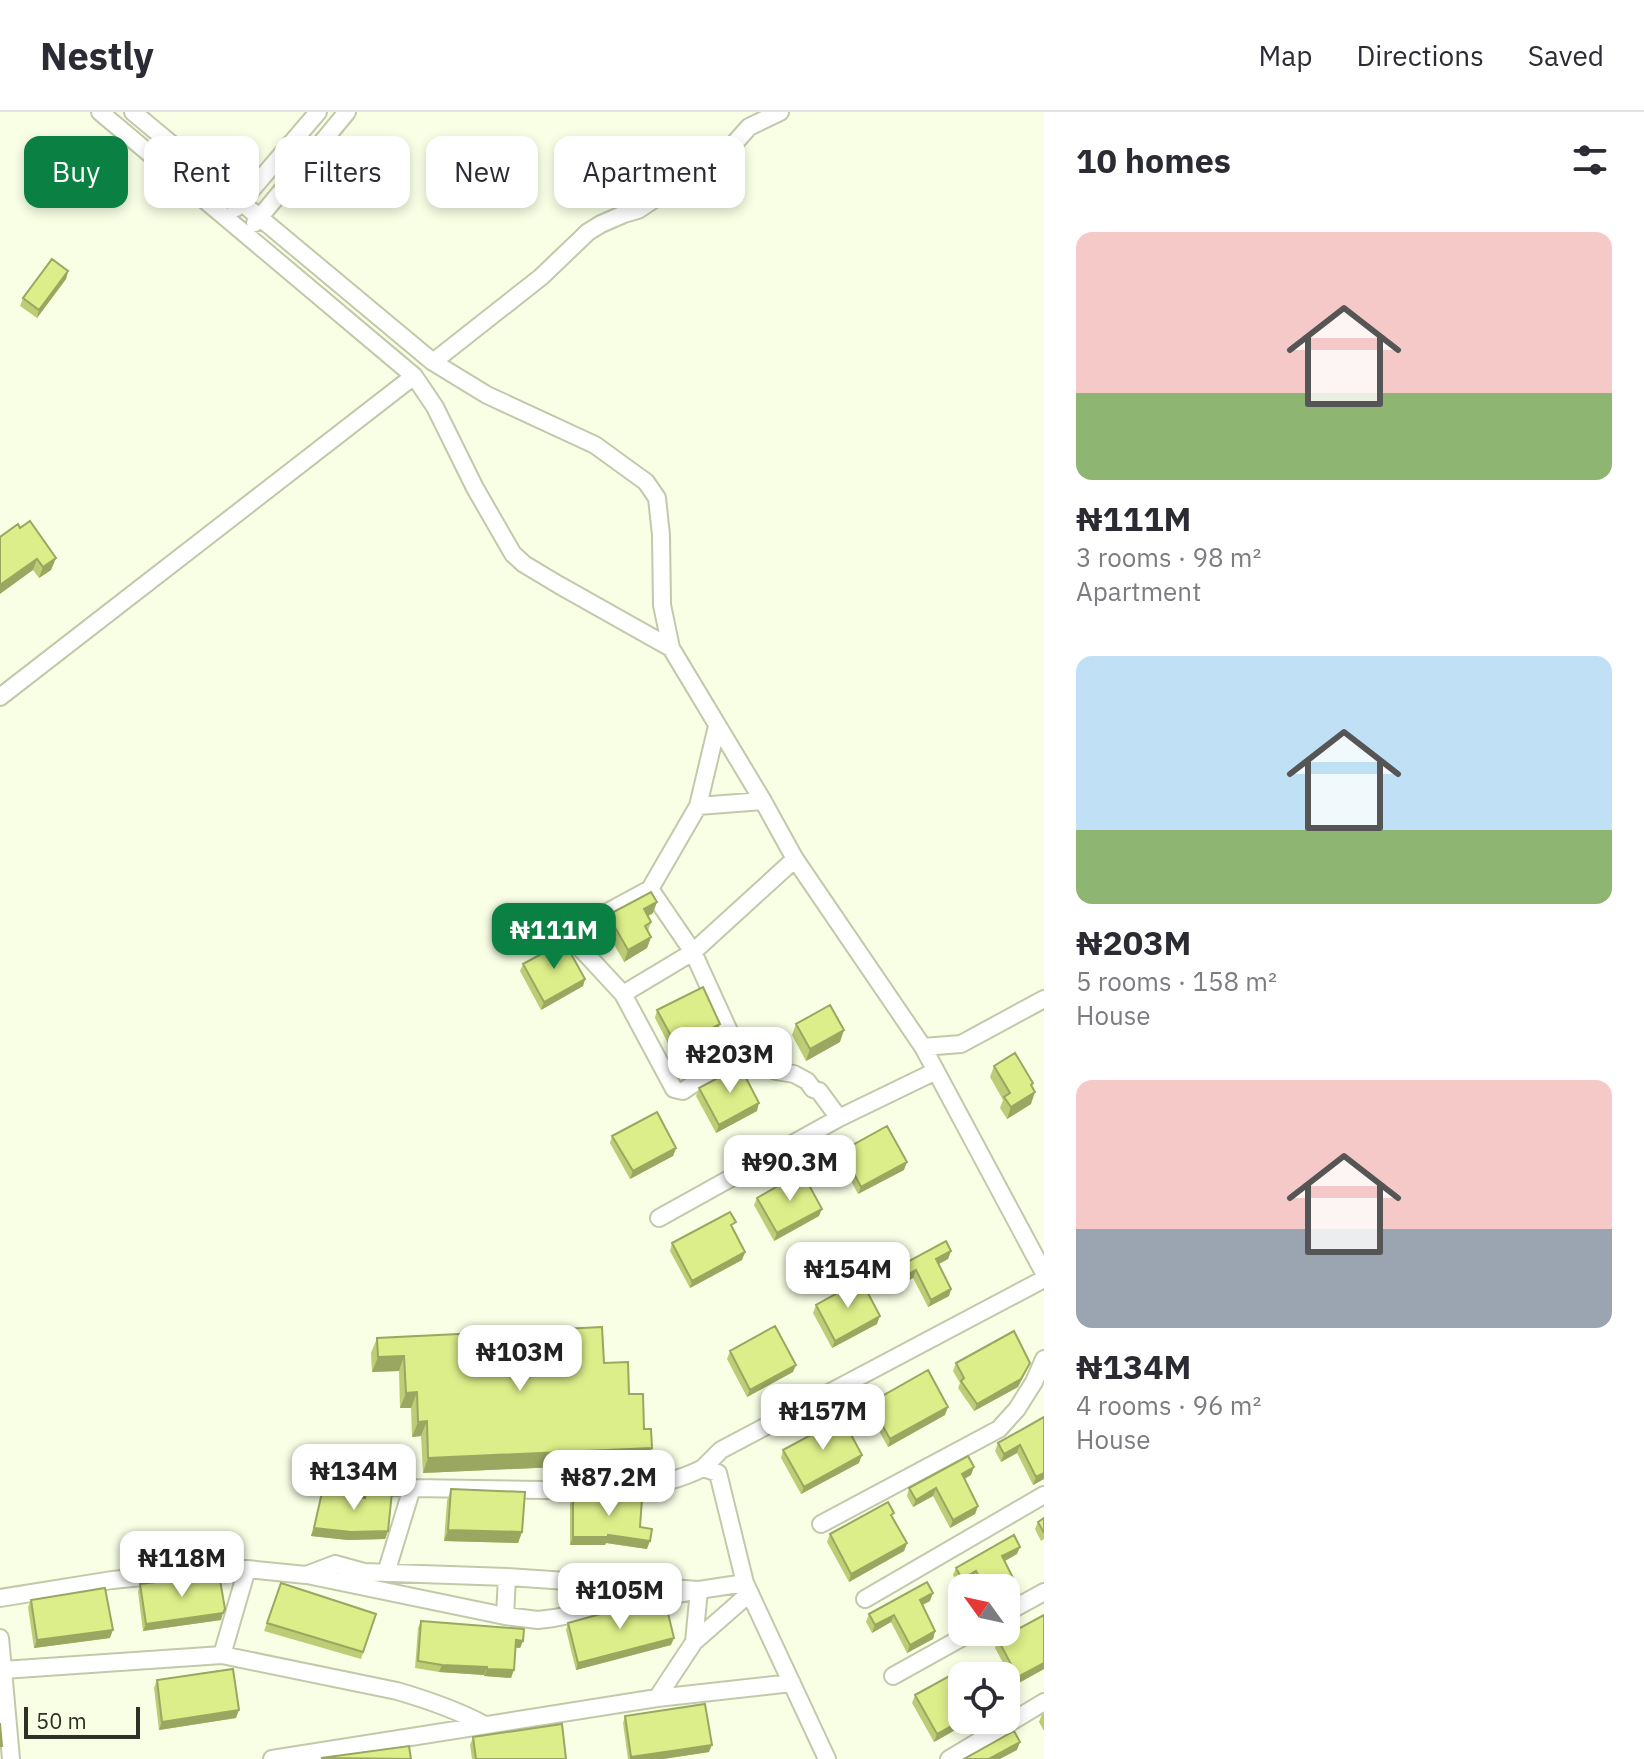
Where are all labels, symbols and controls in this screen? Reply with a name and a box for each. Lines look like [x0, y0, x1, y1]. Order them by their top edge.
text: Nestly [40, 31, 154, 80]
text: Map [1258, 37, 1312, 74]
text: Directions [1356, 37, 1484, 74]
text: Saved [1528, 37, 1604, 74]
chip: Buy [24, 136, 128, 208]
chip: Rent [144, 136, 259, 208]
chip: Filters [275, 136, 410, 208]
chip: New [426, 136, 538, 208]
chip: Apartment [554, 136, 745, 208]
text: 10 homes [1076, 138, 1231, 182]
icon: filters [1568, 138, 1612, 182]
icon: home [1272, 284, 1416, 428]
text: ₦111M [1076, 496, 1191, 540]
text: 3 rooms · 98 m² [1076, 540, 1261, 574]
text: Apartment [1076, 574, 1201, 608]
icon: home [1272, 708, 1416, 852]
pin: ₦111M [498, 903, 610, 971]
text: ₦111M [510, 912, 598, 946]
text: ₦203M [1076, 920, 1191, 964]
text: 5 rooms · 158 m² [1076, 964, 1277, 998]
text: House [1076, 998, 1151, 1032]
pin: ₦203M [674, 1027, 786, 1095]
text: ₦203M [686, 1036, 774, 1070]
icon: home [1272, 1132, 1416, 1276]
pin: ₦90.3M [725, 1135, 855, 1203]
text: ₦90.3M [742, 1144, 838, 1178]
pin: ₦154M [792, 1242, 904, 1310]
text: ₦154M [804, 1251, 892, 1285]
pin: ₦103M [464, 1325, 576, 1393]
text: ₦103M [476, 1334, 564, 1368]
text: ₦134M [1076, 1344, 1191, 1388]
pin: ₦157M [767, 1384, 879, 1452]
text: 4 rooms · 96 m² [1076, 1388, 1261, 1422]
text: ₦157M [779, 1393, 867, 1427]
text: House [1076, 1422, 1151, 1456]
pin: ₦134M [298, 1444, 410, 1512]
pin: ₦87.2M [544, 1450, 674, 1518]
text: ₦134M [310, 1453, 398, 1487]
text: ₦87.2M [561, 1459, 657, 1493]
pin: ₦118M [126, 1531, 238, 1599]
text: ₦118M [138, 1540, 226, 1574]
pin: ₦105M [564, 1563, 676, 1631]
text: ₦105M [576, 1572, 664, 1606]
north arrow [948, 1574, 1020, 1646]
map controls [948, 1574, 1020, 1734]
button: locate [948, 1662, 1020, 1734]
scale bar [24, 1703, 140, 1739]
text: 50 m [36, 1706, 87, 1735]

